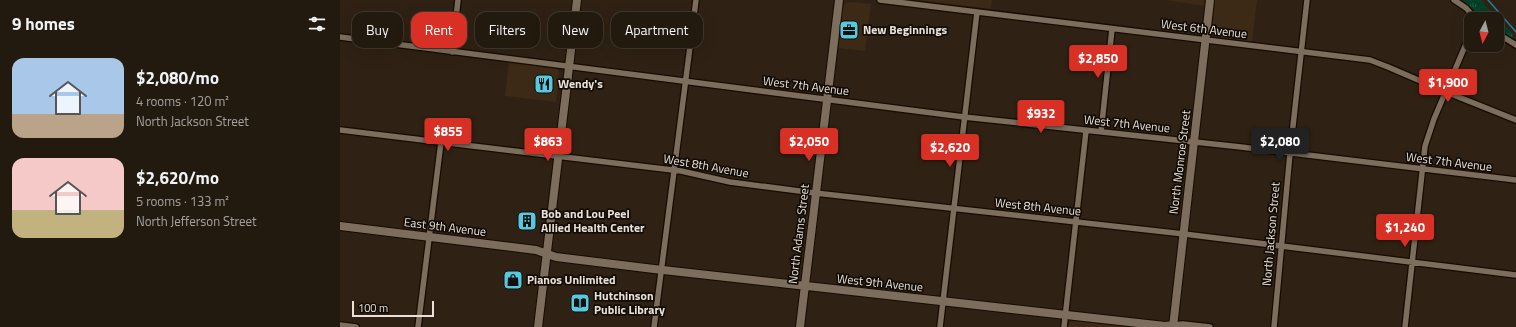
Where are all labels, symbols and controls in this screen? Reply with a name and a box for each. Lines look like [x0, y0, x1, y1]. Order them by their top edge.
text: 9 homes [12, 11, 75, 37]
chip: Buy [352, 12, 403, 48]
chip: Rent [411, 12, 467, 48]
chip: Filters [475, 12, 540, 48]
chip: New [548, 12, 603, 48]
chip: Apartment [611, 12, 703, 48]
north arrow [1464, 12, 1504, 52]
map controls [1464, 12, 1504, 52]
icon: filters [306, 13, 328, 35]
street label: West 6th Avenue [1160, 14, 1248, 43]
office icon: New Beginnings [838, 19, 860, 41]
place label: New Beginnings [863, 20, 948, 39]
pin: $2,850 [1065, 45, 1131, 79]
text: $2,850 [1078, 48, 1118, 68]
text: $2,080/mo [136, 65, 219, 91]
pin: $1,900 [1415, 69, 1481, 103]
street label: West 7th Avenue [762, 71, 850, 100]
text: $1,900 [1428, 72, 1468, 92]
restaurant icon: Wendy's [533, 73, 555, 95]
icon: home [44, 74, 92, 122]
place label: Wendy's [558, 74, 603, 93]
text: 4 rooms · 120 m² [136, 91, 229, 111]
pin: $932 [1017, 100, 1065, 134]
text: $932 [1026, 103, 1056, 123]
street label: North Monroe Street [1164, 108, 1195, 215]
street label: West 7th Avenue [1083, 110, 1171, 137]
text: North Jackson Street [136, 111, 249, 131]
pin: $855 [424, 118, 472, 152]
text: $855 [433, 121, 463, 141]
pin: $863 [524, 128, 572, 162]
pin: $2,050 [776, 128, 842, 162]
pin: $2,080 [1247, 128, 1313, 162]
text: $863 [533, 131, 563, 151]
text: $2,050 [789, 131, 829, 151]
text: $2,080 [1260, 131, 1300, 151]
pin: $2,620 [917, 134, 983, 168]
text: $2,620 [930, 137, 970, 157]
street label: West 7th Avenue [1405, 147, 1493, 176]
street label: West 8th Avenue [662, 149, 750, 182]
text: $2,620/mo [136, 165, 219, 191]
icon: home [44, 174, 92, 222]
street label: North Jackson Street [1256, 180, 1285, 287]
street label: North Adams Street [783, 182, 814, 285]
text: 5 rooms · 133 m² [136, 191, 229, 211]
street label: West 8th Avenue [994, 193, 1082, 220]
place label: Bob and Lou Peel Allied Health Center [541, 204, 645, 237]
building icon: Bob and Lou Peel Allied Health Center [516, 210, 538, 232]
text: North Jefferson Street [136, 211, 257, 231]
street label: East 9th Avenue [403, 212, 487, 241]
pin: $1,240 [1372, 214, 1438, 248]
text: $1,240 [1385, 217, 1425, 237]
shop icon: Pianos Unlimited [502, 269, 524, 291]
street label: West 9th Avenue [836, 269, 924, 296]
place label: Pianos Unlimited [527, 270, 616, 289]
place label: Hutchinson Public Library [594, 286, 665, 319]
library icon: Hutchinson Public Library [569, 292, 591, 314]
scale bar [352, 299, 434, 318]
text: 100 m [358, 300, 388, 316]

